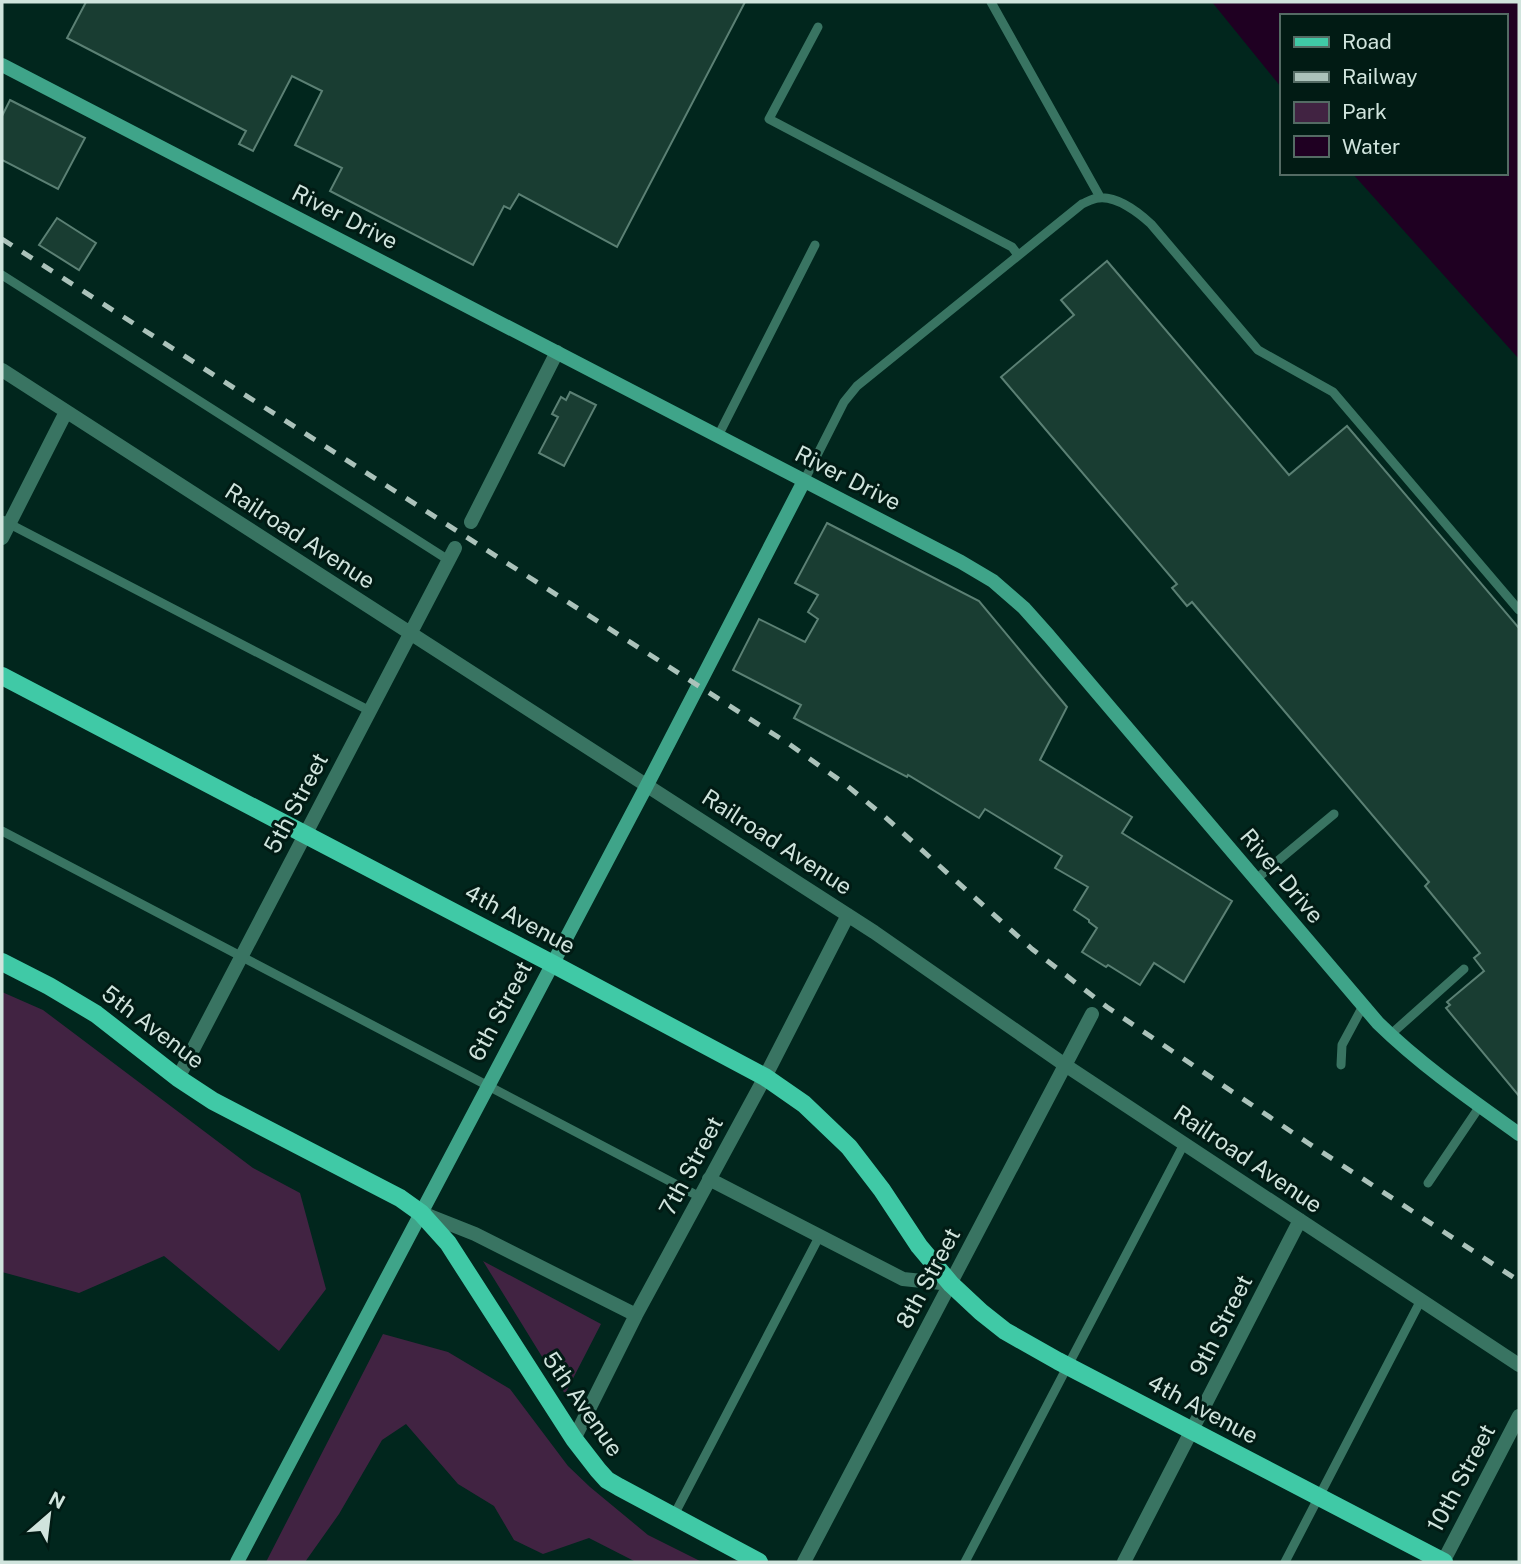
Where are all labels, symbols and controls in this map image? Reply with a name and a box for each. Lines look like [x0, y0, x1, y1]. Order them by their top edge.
legend [1280, 14, 1507, 175]
text: Road [1342, 29, 1392, 54]
text: Railway [1342, 64, 1418, 89]
text: Park [1342, 99, 1387, 124]
text: Water [1342, 134, 1400, 159]
street label: River Drive [288, 178, 403, 255]
street label: River Drive [791, 439, 906, 516]
street label: Railroad Avenue [220, 477, 380, 594]
street label: 5th Street [258, 748, 333, 858]
street label: Railroad Avenue [697, 783, 857, 900]
street label: River Drive [1235, 823, 1330, 928]
street label: 4th Avenue [460, 878, 580, 959]
street label: 6th Street [462, 956, 537, 1065]
street label: 5th Avenue [97, 979, 210, 1074]
street label: Railroad Avenue [1169, 1099, 1328, 1218]
street label: 7th Street [653, 1111, 728, 1220]
street label: 8th Street [890, 1223, 965, 1333]
street label: 9th Street [1184, 1270, 1257, 1380]
street label: 5th Avenue [537, 1346, 629, 1461]
street label: 4th Avenue [1143, 1368, 1263, 1449]
street label: 10th Street [1421, 1419, 1500, 1536]
north arrow [14, 1480, 84, 1550]
text: N [45, 1487, 69, 1513]

